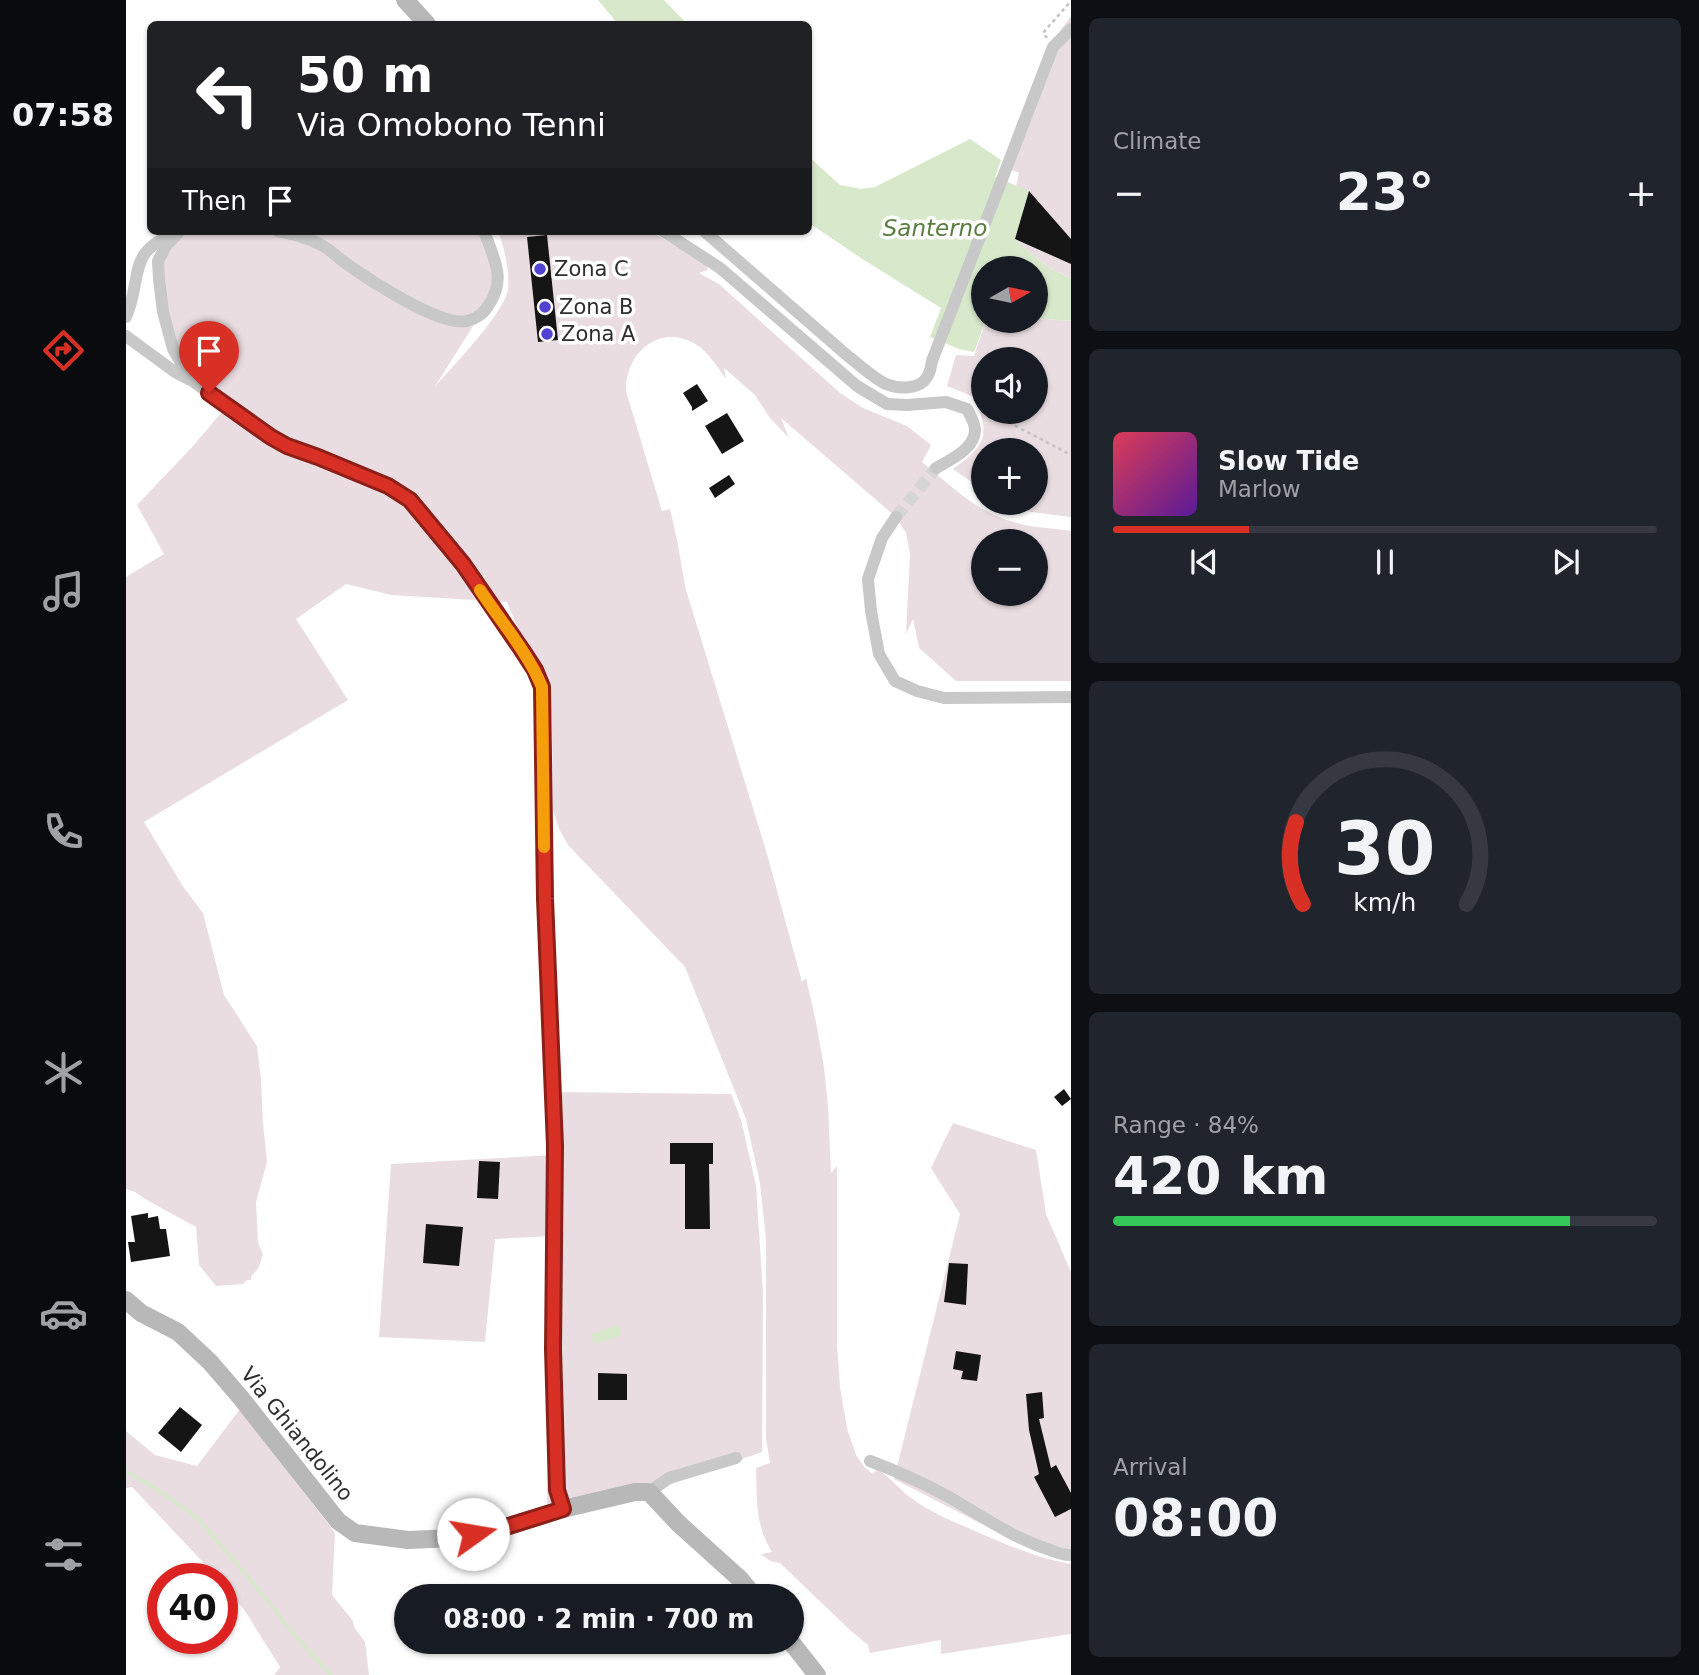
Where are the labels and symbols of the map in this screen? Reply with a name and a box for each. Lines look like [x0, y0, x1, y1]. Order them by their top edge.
water label: Santerno [883, 215, 987, 241]
north arrow [971, 256, 1048, 332]
place label: Zona C [554, 257, 629, 281]
marker: Zona C [532, 261, 548, 277]
place label: Zona B [559, 295, 634, 319]
marker: Zona B [537, 299, 553, 315]
pin [179, 321, 239, 393]
place label: Zona A [561, 322, 636, 346]
marker: Zona A [539, 326, 555, 342]
street label: Via Ghiandolino [236, 1362, 358, 1506]
position arrow [436, 1497, 510, 1571]
speed limit sign: 40 [147, 1563, 238, 1654]

